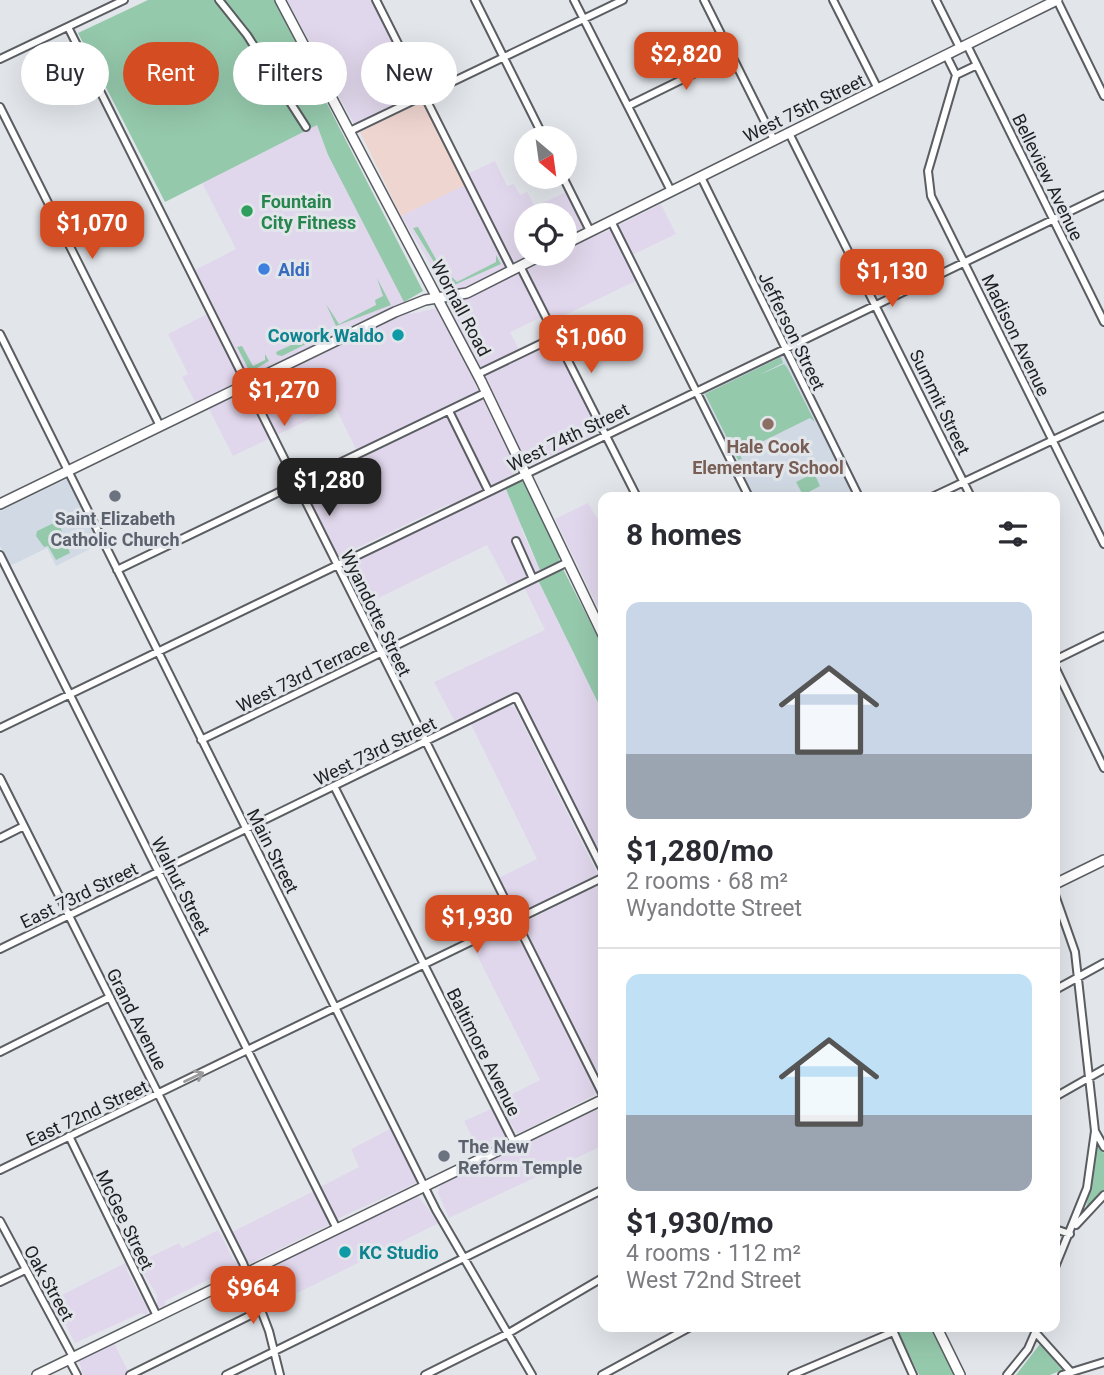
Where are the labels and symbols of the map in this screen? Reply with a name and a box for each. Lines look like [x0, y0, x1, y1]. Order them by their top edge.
pin: $2,820 [629, 32, 743, 92]
street label: West 75th Street [740, 69, 868, 147]
street label: Belleview Avenue [1008, 110, 1088, 244]
north arrow [514, 126, 578, 189]
place label: Fountain City Fitness [261, 191, 356, 233]
pin: $1,070 [35, 202, 149, 261]
marker: Fountain City Fitness [239, 203, 255, 219]
pin: $1,130 [835, 250, 949, 309]
street label: Wornall Road [427, 256, 495, 360]
place label: Aldi [278, 259, 310, 280]
marker: Aldi [256, 261, 272, 277]
street label: Jefferson Street [754, 268, 830, 394]
street label: Madison Avenue [977, 271, 1055, 399]
pin: $1,060 [534, 316, 648, 375]
place label: Cowork Waldo [268, 325, 384, 346]
marker: Cowork Waldo [390, 327, 406, 343]
street label: Summit Street [905, 346, 975, 458]
pin: $1,270 [227, 368, 341, 428]
street label: West 74th Street [504, 398, 632, 476]
marker: Hale Cook Elementary School [760, 416, 776, 432]
place label: Hale Cook Elementary School [692, 436, 844, 478]
pin: $1,280 [272, 458, 386, 518]
marker: Saint Elizabeth Catholic Church [107, 488, 123, 504]
place label: Saint Elizabeth Catholic Church [51, 508, 179, 550]
street label: Wyandotte Street [336, 546, 416, 680]
street label: West 73rd Terrace [233, 634, 373, 716]
street label: West 73rd Street [311, 712, 440, 790]
street label: Main Street [243, 805, 303, 897]
street label: Walnut Street [147, 833, 215, 939]
street label: East 73rd Street [17, 857, 141, 932]
pin: $1,930 [420, 895, 534, 955]
street label: Grand Avenue [102, 965, 172, 1073]
street label: Baltimore Avenue [443, 985, 525, 1119]
one-way arrow [183, 1070, 204, 1083]
street label: East 72nd Street [23, 1076, 151, 1150]
place label: The New Reform Temple [458, 1136, 583, 1178]
marker: The New Reform Temple [436, 1148, 452, 1164]
street label: McGee Street [92, 1167, 158, 1273]
street label: Oak Street [20, 1242, 78, 1325]
place label: KC Studio [359, 1242, 439, 1263]
marker: KC Studio [337, 1244, 353, 1260]
pin: $964 [212, 1266, 294, 1326]

